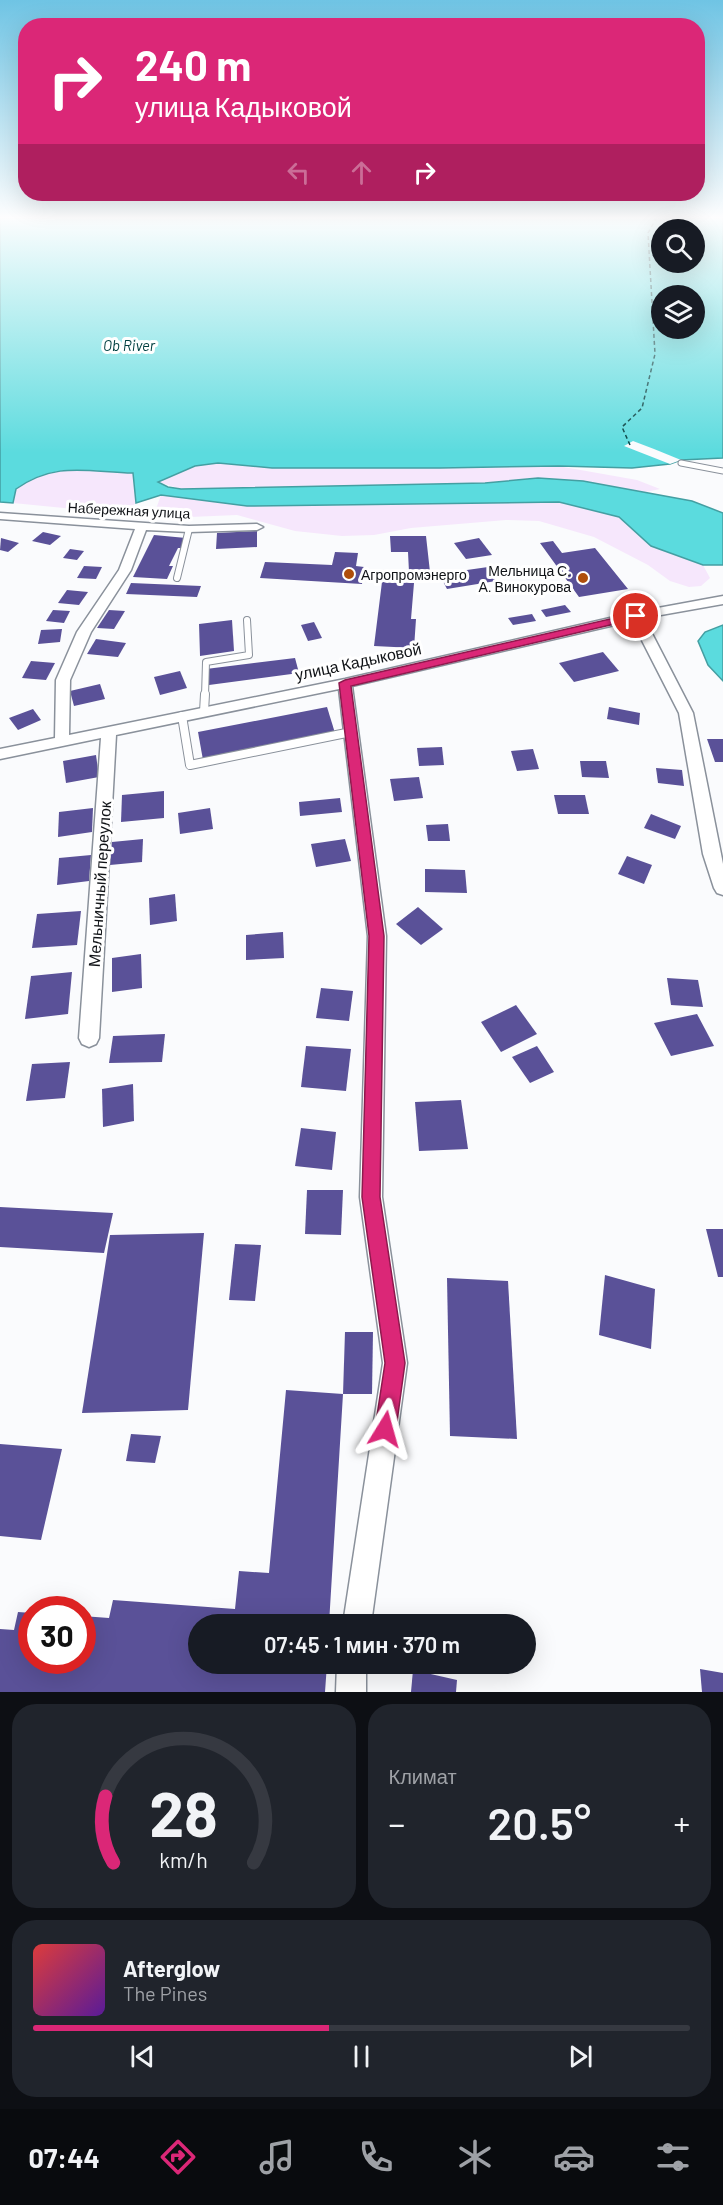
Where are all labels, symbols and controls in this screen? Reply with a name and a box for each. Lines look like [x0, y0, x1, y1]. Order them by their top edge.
text: 240 m [135, 39, 251, 89]
icon: right [36, 42, 114, 120]
text: улица Кадыковой [135, 90, 352, 122]
icon: left [282, 156, 315, 189]
icon: ahead [345, 156, 378, 189]
icon: right [408, 156, 441, 189]
map controls [651, 219, 705, 339]
button: search [651, 219, 705, 273]
button: layers [651, 285, 705, 339]
water label: Ob River [103, 336, 156, 354]
street label: Набережная улица [67, 498, 191, 522]
place label: Мельница С. А. Винокурова [479, 562, 571, 595]
place label: Агропромэнерго [361, 566, 467, 583]
marker: Агропромэнерго [342, 567, 356, 581]
marker: Мельница С. А. Винокурова [576, 571, 590, 585]
pin [610, 590, 661, 641]
icon: arrive [619, 599, 652, 632]
street label: улица Кадыковой [293, 638, 423, 684]
street label: Мельничный переулок [84, 799, 114, 968]
position arrow [353, 1397, 417, 1461]
speed limit sign: 30 [18, 1596, 96, 1674]
text: 07:45 · 1 мин · 370 m [264, 1631, 460, 1657]
text: Климат [389, 1764, 457, 1788]
text: 28 [149, 1775, 218, 1849]
text: 20.5° [487, 1795, 591, 1849]
text: − [389, 1803, 405, 1843]
text: + [673, 1803, 690, 1843]
text: km/h [159, 1847, 208, 1872]
text: Afterglow [123, 1955, 220, 1981]
text: The Pines [123, 1981, 207, 2005]
icon: previous [126, 2040, 159, 2073]
icon: pause [345, 2040, 378, 2073]
icon: next [564, 2040, 597, 2073]
icon: directions [157, 2136, 199, 2178]
icon: music [256, 2136, 298, 2178]
icon: phone [355, 2136, 397, 2178]
icon: climate [454, 2136, 496, 2178]
icon: car [553, 2136, 595, 2178]
icon: filters [652, 2136, 694, 2178]
text: 07:44 [29, 2141, 100, 2173]

